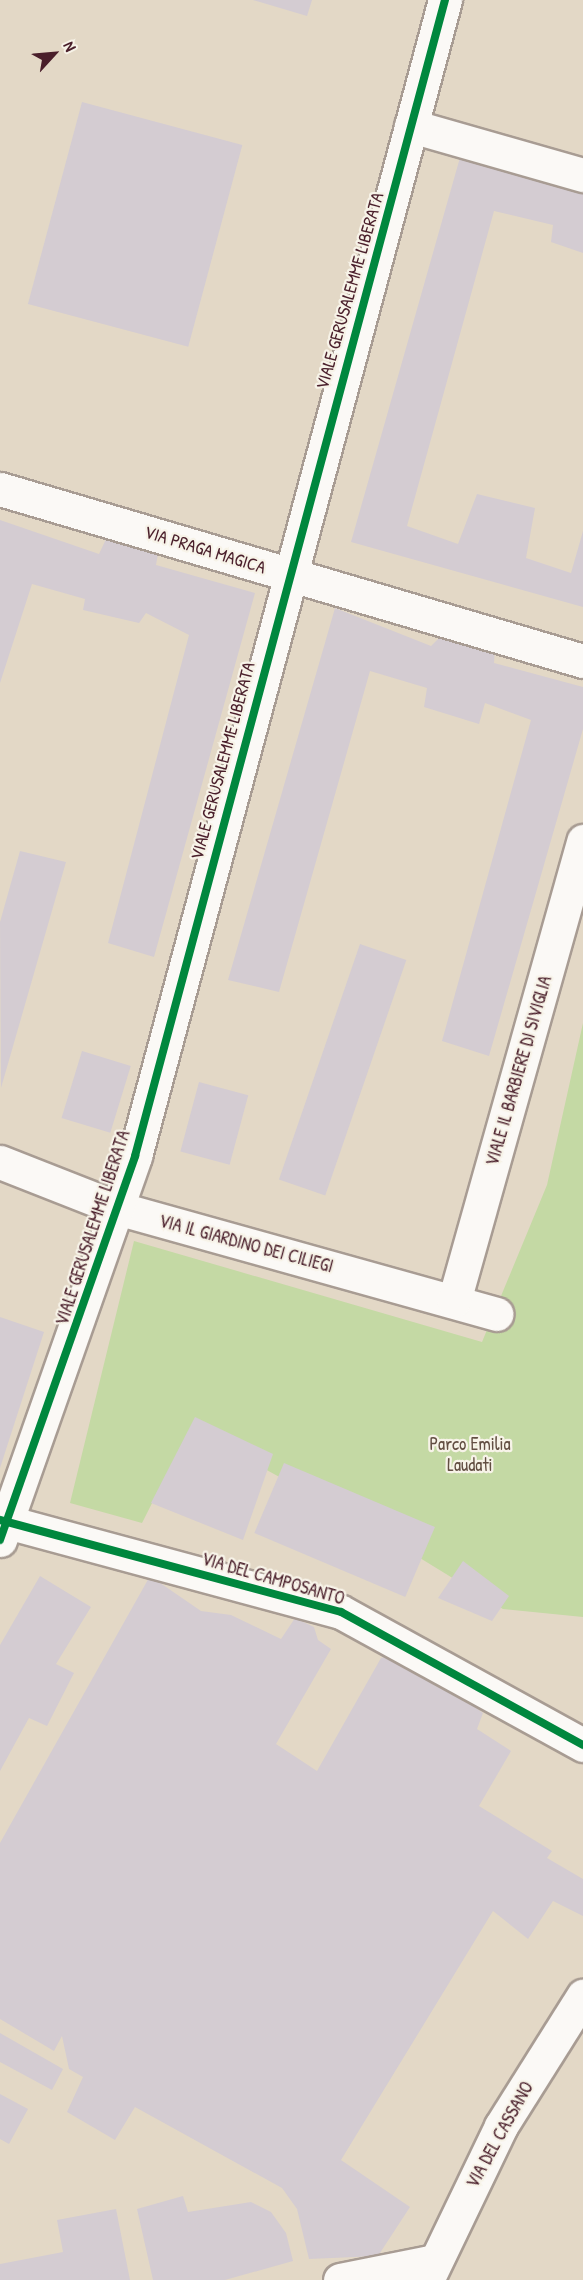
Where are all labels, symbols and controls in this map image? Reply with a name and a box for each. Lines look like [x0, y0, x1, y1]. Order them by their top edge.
north arrow [24, 24, 84, 84]
text: N [58, 37, 82, 55]
street label: VIALE GERUSALEMME LIBERATA [312, 190, 388, 392]
street label: VIA PRAGA MAGICA [142, 521, 268, 579]
street label: VIALE GERUSALEMME LIBERATA [186, 660, 260, 862]
street label: VIALE IL BARBIERE DI SIVIGLIA [482, 973, 556, 1169]
street label: VIALE GERUSALEMME LIBERATA [51, 1128, 135, 1328]
street label: VIA IL GIARDINO DEI CILIEGI [157, 1210, 335, 1278]
park label: Parco Emilia Laudati [429, 1434, 511, 1476]
street label: VIA DEL CAMPOSANTO [199, 1548, 347, 1610]
street label: VIA DEL CASSANO [462, 2078, 538, 2192]

